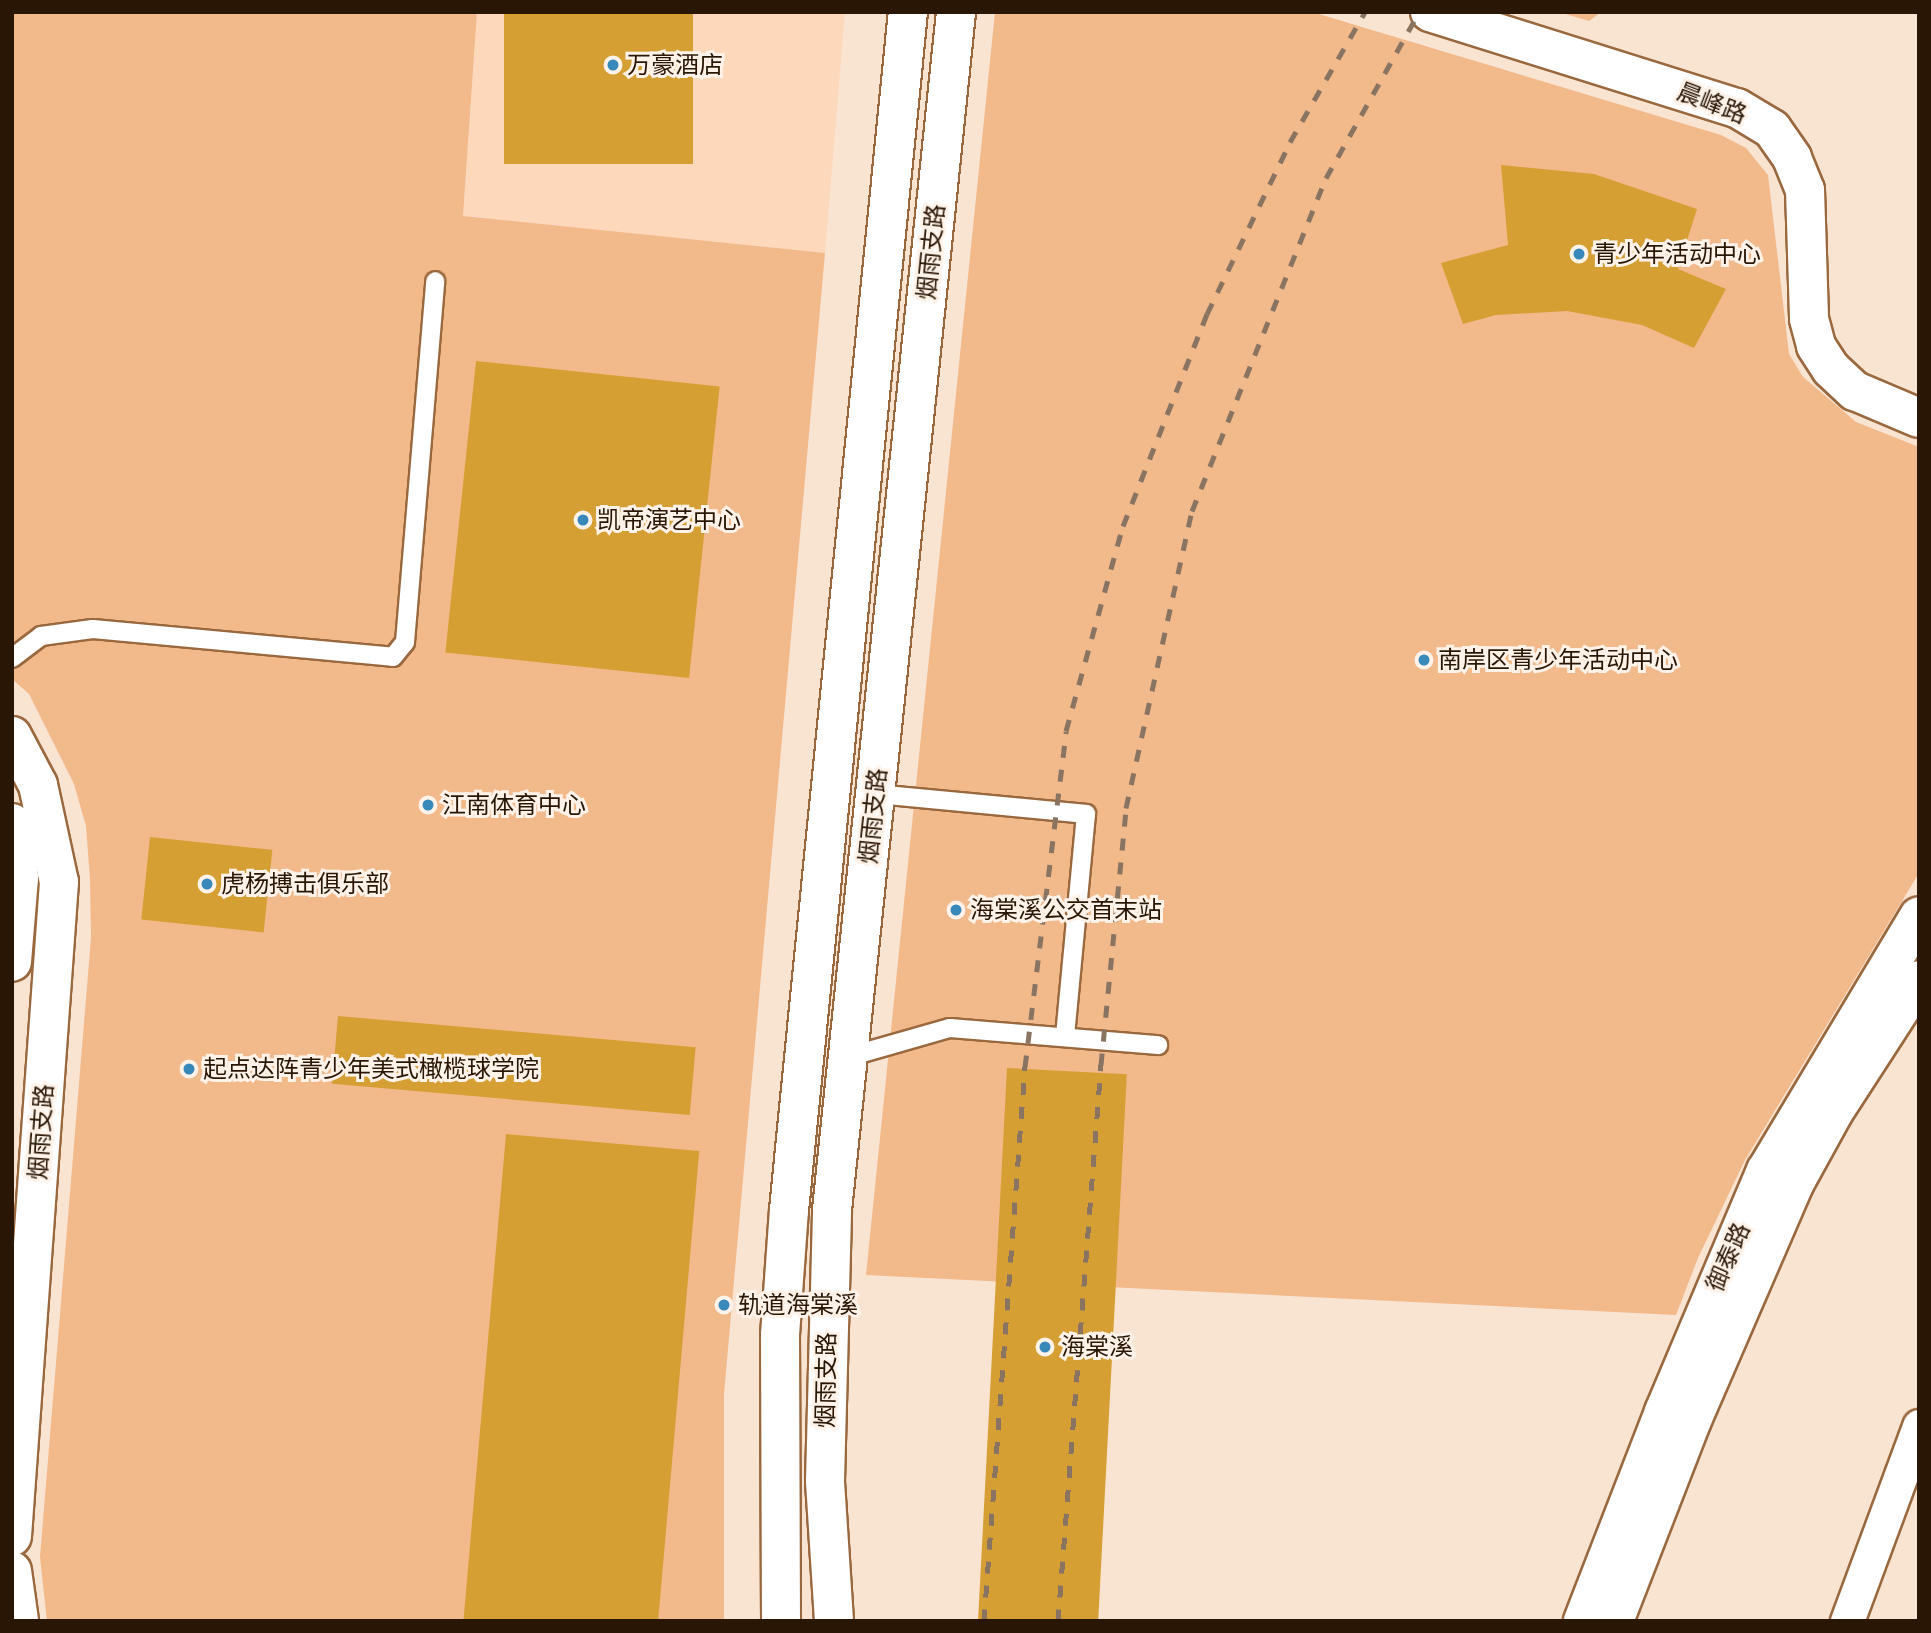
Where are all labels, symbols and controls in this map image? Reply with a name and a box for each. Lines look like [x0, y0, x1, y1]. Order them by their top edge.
place label: 万豪酒店 [627, 51, 723, 79]
marker: 万豪酒店 [605, 57, 621, 73]
street label: 晨峰路 [1673, 77, 1751, 129]
street label: 烟雨支路 [912, 203, 950, 301]
place label: 青少年活动中心 [1593, 240, 1761, 268]
marker: 青少年活动中心 [1571, 246, 1587, 262]
place label: 凯帝演艺中心 [597, 506, 741, 534]
marker: 凯帝演艺中心 [575, 512, 591, 528]
place label: 南岸区青少年活动中心 [1438, 646, 1678, 674]
marker: 南岸区青少年活动中心 [1416, 652, 1432, 668]
street label: 烟雨支路 [854, 767, 892, 865]
place label: 江南体育中心 [442, 791, 586, 819]
marker: 江南体育中心 [420, 797, 436, 813]
place label: 虎杨搏击俱乐部 [221, 870, 389, 898]
marker: 虎杨搏击俱乐部 [199, 876, 215, 892]
place label: 海棠溪公交首末站 [970, 896, 1162, 924]
marker: 海棠溪公交首末站 [948, 902, 964, 918]
place label: 起点达阵青少年美式橄榄球学院 [203, 1055, 539, 1083]
marker: 起点达阵青少年美式橄榄球学院 [181, 1061, 197, 1077]
street label: 烟雨支路 [23, 1083, 59, 1181]
street label: 御泰路 [1700, 1218, 1756, 1296]
place label: 轨道海棠溪 [738, 1291, 858, 1319]
marker: 轨道海棠溪 [716, 1297, 732, 1313]
street label: 烟雨支路 [811, 1332, 841, 1428]
place label: 海棠溪 [1061, 1333, 1133, 1361]
marker: 海棠溪 [1035, 1337, 1055, 1357]

